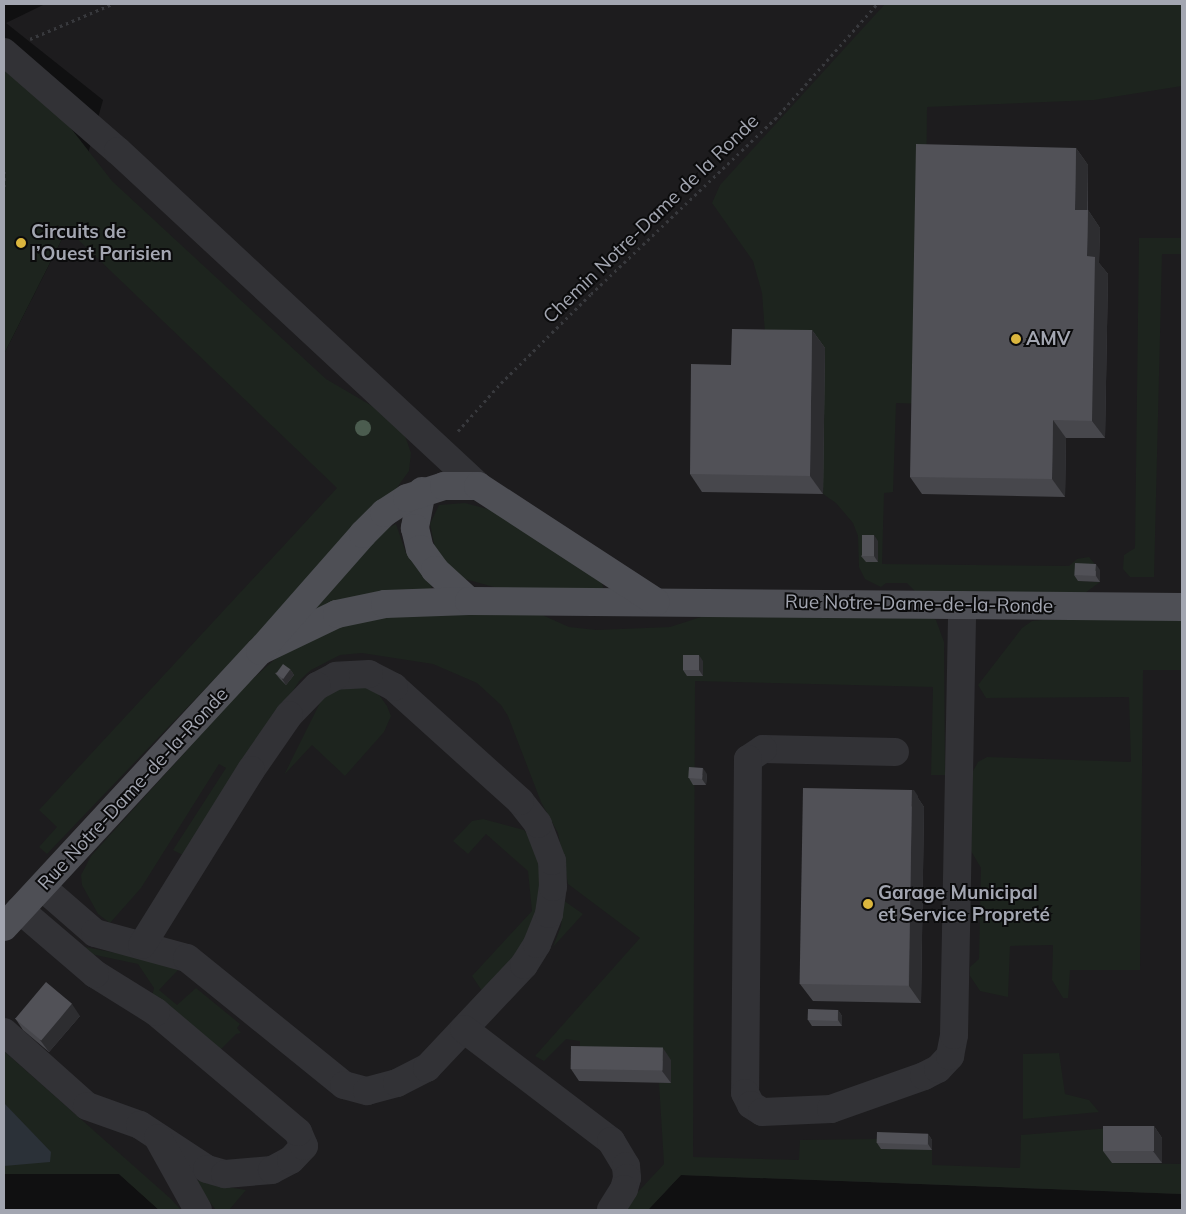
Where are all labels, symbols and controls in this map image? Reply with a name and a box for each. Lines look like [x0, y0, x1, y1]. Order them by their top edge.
street label: Chemin Notre-Dame de la Ronde [539, 110, 763, 328]
place label: Circuits de l’Ouest Parisien [31, 221, 172, 265]
marker: Circuits de l’Ouest Parisien [15, 237, 27, 249]
place label: AMV [1026, 328, 1070, 350]
marker: AMV [1010, 333, 1022, 345]
street label: Rue Notre-Dame-de-la-Ronde [785, 590, 1053, 618]
street label: Rue Notre-Dame-de-la-Ronde [33, 683, 233, 895]
place label: Garage Municipal et Service Propreté [878, 882, 1050, 926]
marker: Garage Municipal et Service Propreté [862, 898, 874, 910]

